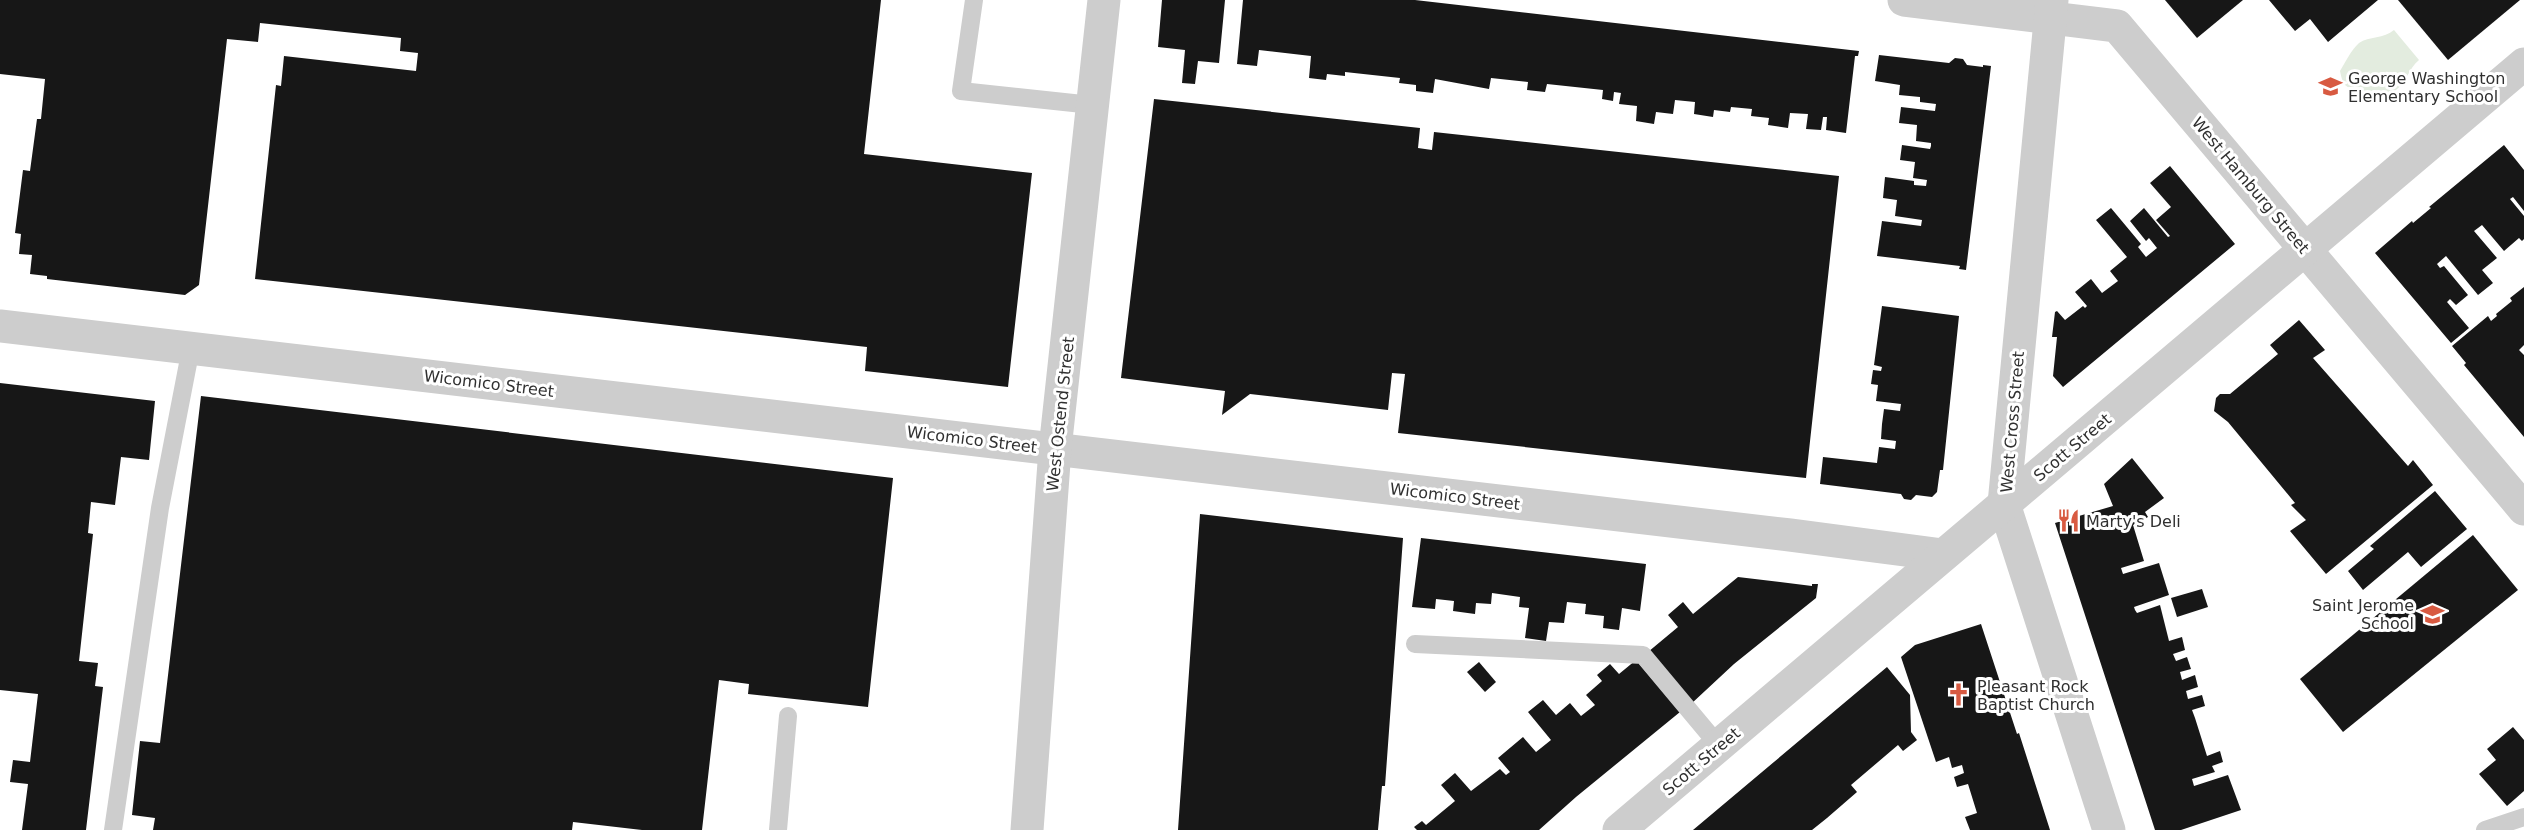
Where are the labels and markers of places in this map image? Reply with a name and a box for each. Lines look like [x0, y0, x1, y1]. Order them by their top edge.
place label: George Washington Elementary School [2348, 69, 2505, 106]
school or university icon: George Washington Elementary School [2317, 74, 2343, 100]
restaurant icon: Marty's Deli [2055, 508, 2081, 534]
place label: Marty's Deli [2086, 512, 2181, 531]
place label: Saint Jerome School [2312, 596, 2414, 633]
school or university icon: Saint Jerome School [2419, 601, 2445, 627]
place label: Pleasant Rock Baptist Church [1977, 677, 2095, 714]
church icon: Pleasant Rock Baptist Church [1946, 682, 1972, 708]

